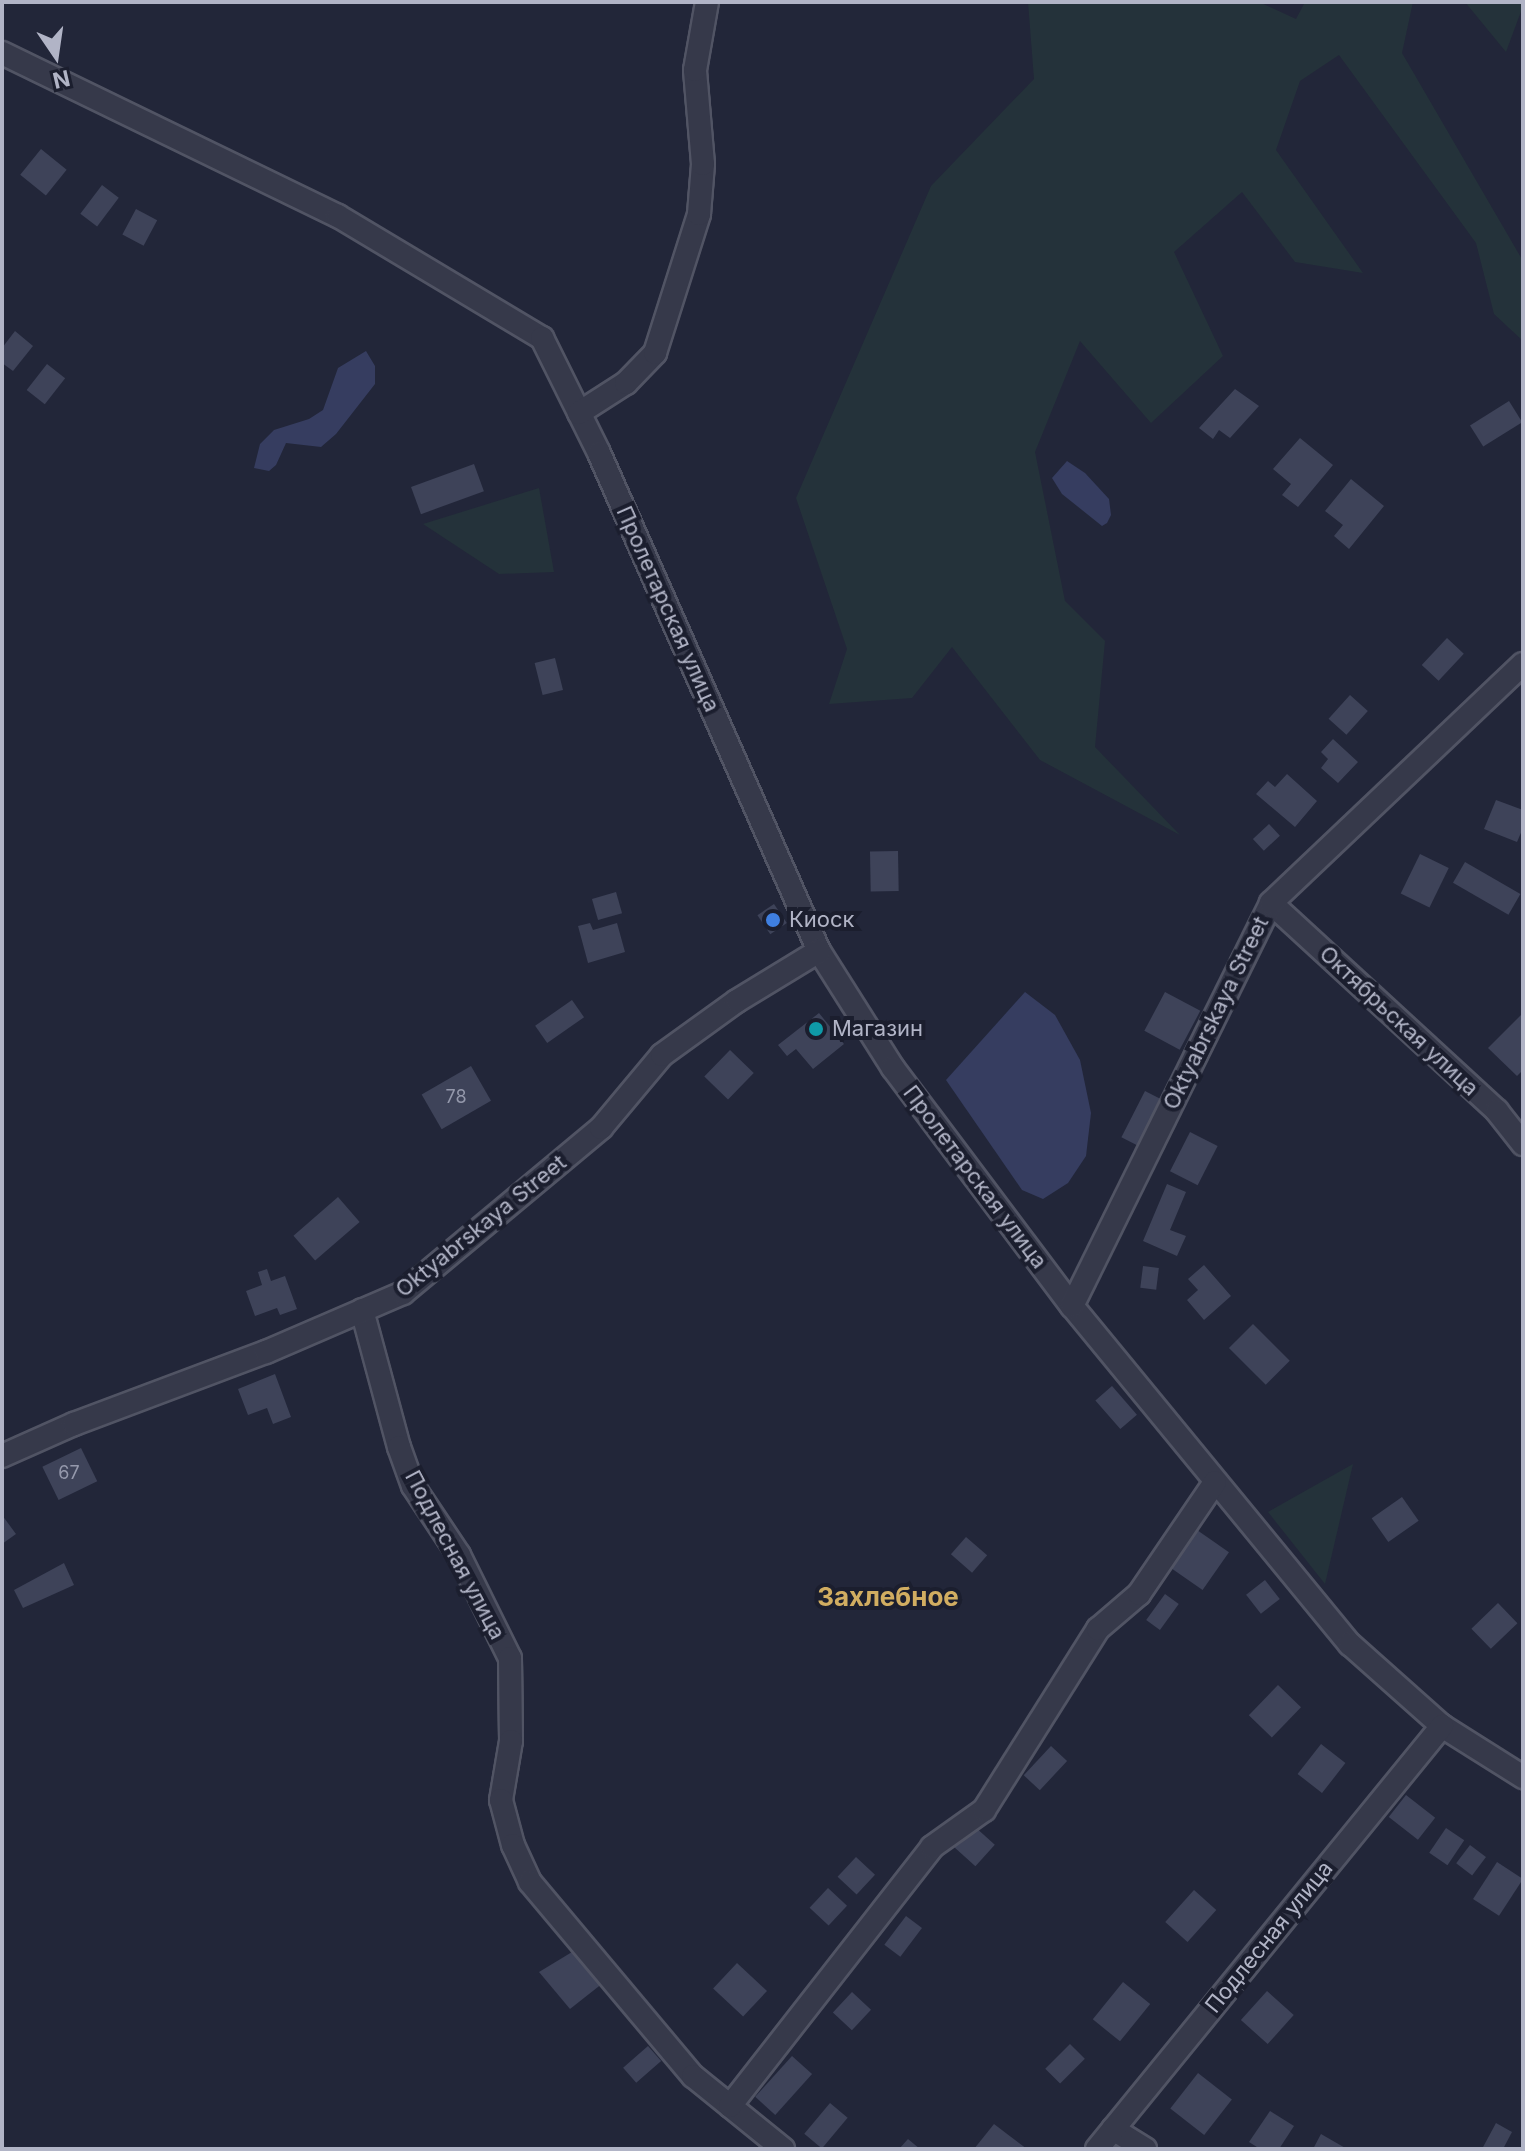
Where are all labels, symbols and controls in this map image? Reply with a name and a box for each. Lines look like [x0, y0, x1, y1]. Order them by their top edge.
north arrow [16, 16, 96, 96]
text: N [50, 65, 72, 94]
street label: Пролетарская улица [611, 502, 725, 716]
place label: Киоск [789, 907, 854, 933]
marker: Киоск [764, 911, 782, 929]
street label: Oktyabrskaya Street [1158, 912, 1274, 1114]
street label: Октябрьская улица [1314, 941, 1484, 1101]
place label: Магазин [832, 1016, 923, 1042]
marker: Магазин [807, 1020, 825, 1038]
street label: Пролетарская улица [898, 1080, 1052, 1274]
house number: 78 [445, 1086, 467, 1108]
street label: Oktyabrskaya Street [391, 1149, 571, 1303]
house number: 67 [58, 1462, 80, 1484]
street label: Подлесная улица [399, 1466, 511, 1644]
district label: Захлебное [817, 1581, 959, 1613]
street label: Подлесная улица [1200, 1856, 1338, 2018]

